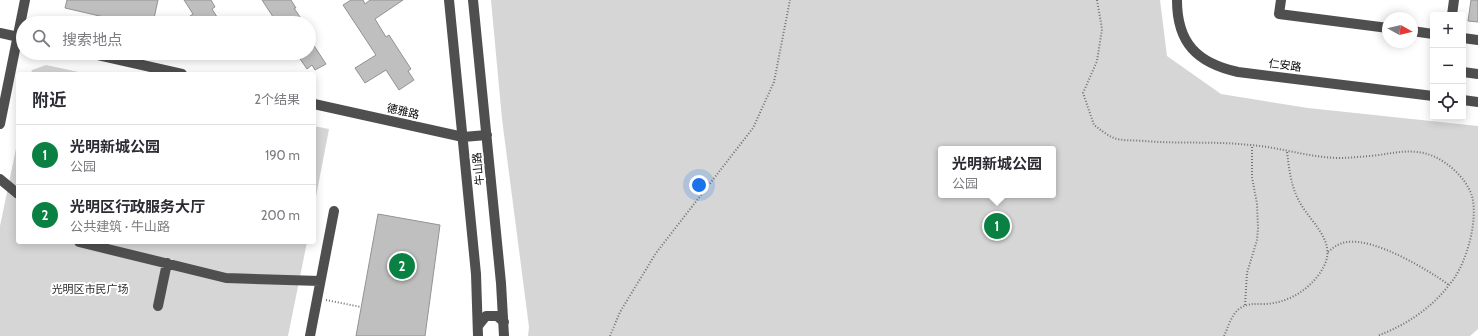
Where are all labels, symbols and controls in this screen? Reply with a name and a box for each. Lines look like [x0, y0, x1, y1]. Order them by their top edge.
north arrow [1382, 12, 1418, 48]
map controls [1430, 12, 1466, 120]
button: + [1430, 12, 1466, 48]
search box [16, 16, 316, 60]
icon: search [30, 27, 52, 49]
text: 搜索地点 [62, 31, 122, 49]
button: − [1430, 48, 1466, 84]
street label: 仁安路 [1268, 56, 1302, 74]
button: locate [1430, 84, 1466, 120]
text: 附近 [32, 90, 66, 110]
text: 2个结果 [254, 91, 300, 107]
street label: 德雅路 [385, 100, 421, 122]
text: 光明新城公园 [70, 138, 160, 156]
popup [938, 146, 1056, 198]
text: 1 [43, 147, 47, 163]
text: 190 m [265, 147, 300, 163]
street label: 牛山路 [469, 152, 487, 186]
text: 光明新城公园 [952, 155, 1042, 173]
text: 公园 [70, 158, 96, 174]
your location [689, 175, 709, 195]
text: 公园 [952, 175, 978, 191]
text: 光明区行政服务大厅 [70, 198, 205, 216]
text: 2 [42, 207, 48, 223]
text: 200 m [261, 207, 300, 223]
pin: 1 [984, 211, 1010, 241]
text: 公共建筑 · 牛山路 [70, 218, 170, 234]
pin: 2 [389, 251, 415, 281]
park label: 光明区市民广场 [52, 282, 129, 296]

